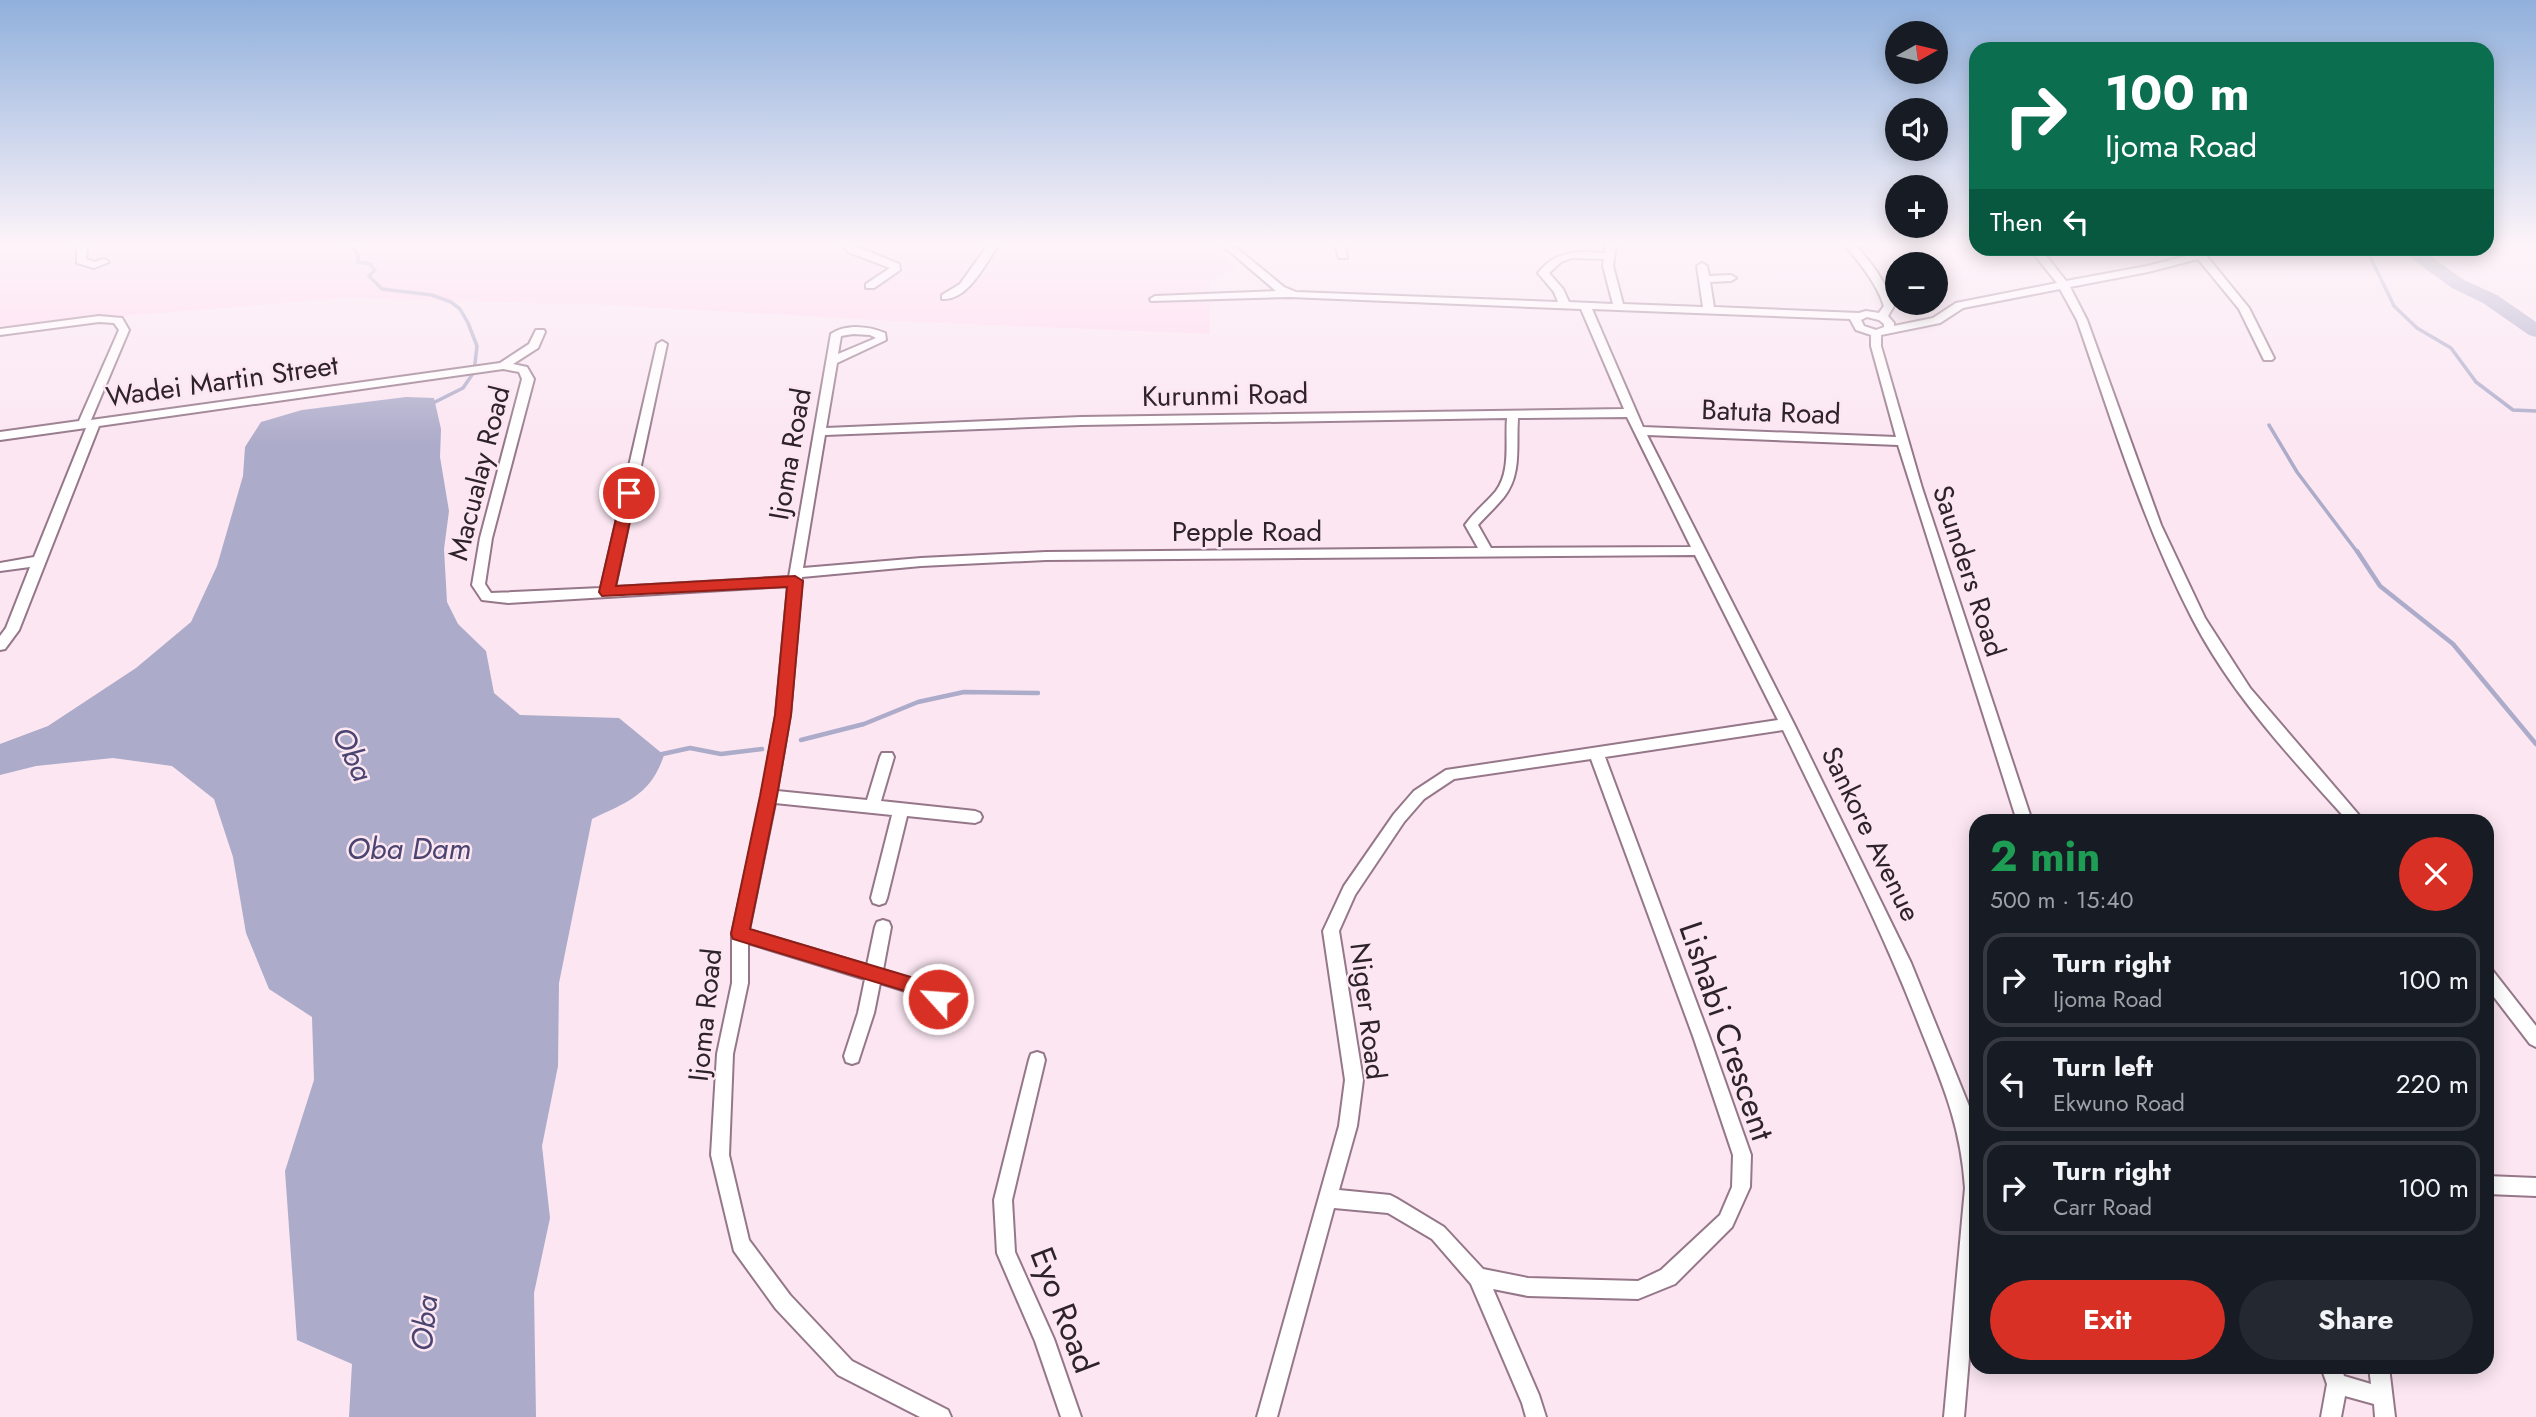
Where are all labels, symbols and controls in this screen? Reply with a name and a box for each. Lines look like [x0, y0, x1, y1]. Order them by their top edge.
north arrow [1885, 21, 1948, 84]
map controls [1885, 21, 1948, 315]
text: 100 m [2105, 58, 2250, 128]
icon: right [1990, 70, 2081, 161]
button: sound [1885, 98, 1948, 161]
text: Ijoma Road [2105, 123, 2257, 169]
button: + [1885, 175, 1948, 238]
text: Then [1990, 203, 2043, 241]
icon: left [2057, 203, 2095, 241]
button: − [1885, 252, 1948, 315]
street label: Wadei Martin Street [103, 344, 341, 418]
street label: Kurunmi Road [1141, 373, 1309, 417]
street label: Macualay Road [438, 381, 520, 565]
street label: Ijoma Road [758, 385, 822, 523]
street label: Batuta Road [1701, 389, 1841, 435]
pin [599, 463, 659, 523]
icon: arrive [610, 474, 648, 512]
street label: Saunders Road [1922, 480, 2016, 662]
street label: Pepple Road [1172, 511, 1322, 552]
water label: Oba [322, 719, 385, 789]
street label: Sankore Avenue [1811, 740, 1931, 928]
text: 2 min [1990, 826, 2100, 887]
water label: Oba Dam [347, 827, 471, 870]
button: close [2399, 837, 2473, 911]
text: 500 m · 15:40 [1990, 883, 2134, 917]
street label: Lishabi Crescent [1668, 915, 1787, 1147]
street label: Niger Road [1339, 940, 1397, 1082]
text: Turn right [2053, 944, 2171, 982]
street label: Ijoma Road [678, 947, 732, 1083]
icon: right [1994, 961, 2032, 999]
text: 100 m [2398, 961, 2469, 999]
position arrow [901, 962, 975, 1036]
text: Ijoma Road [2053, 982, 2162, 1016]
text: Turn left [2053, 1048, 2153, 1086]
icon: left [1994, 1065, 2032, 1103]
text: 220 m [2396, 1065, 2469, 1103]
text: Ekwuno Road [2053, 1086, 2185, 1120]
text: Turn right [2053, 1152, 2171, 1190]
icon: right [1994, 1169, 2032, 1207]
text: 100 m [2398, 1169, 2469, 1207]
text: Carr Road [2053, 1190, 2152, 1224]
street label: Eyo Road [1019, 1240, 1109, 1380]
button: Exit [1990, 1280, 2225, 1360]
button: Share [2239, 1280, 2473, 1360]
water label: Oba [400, 1292, 448, 1353]

